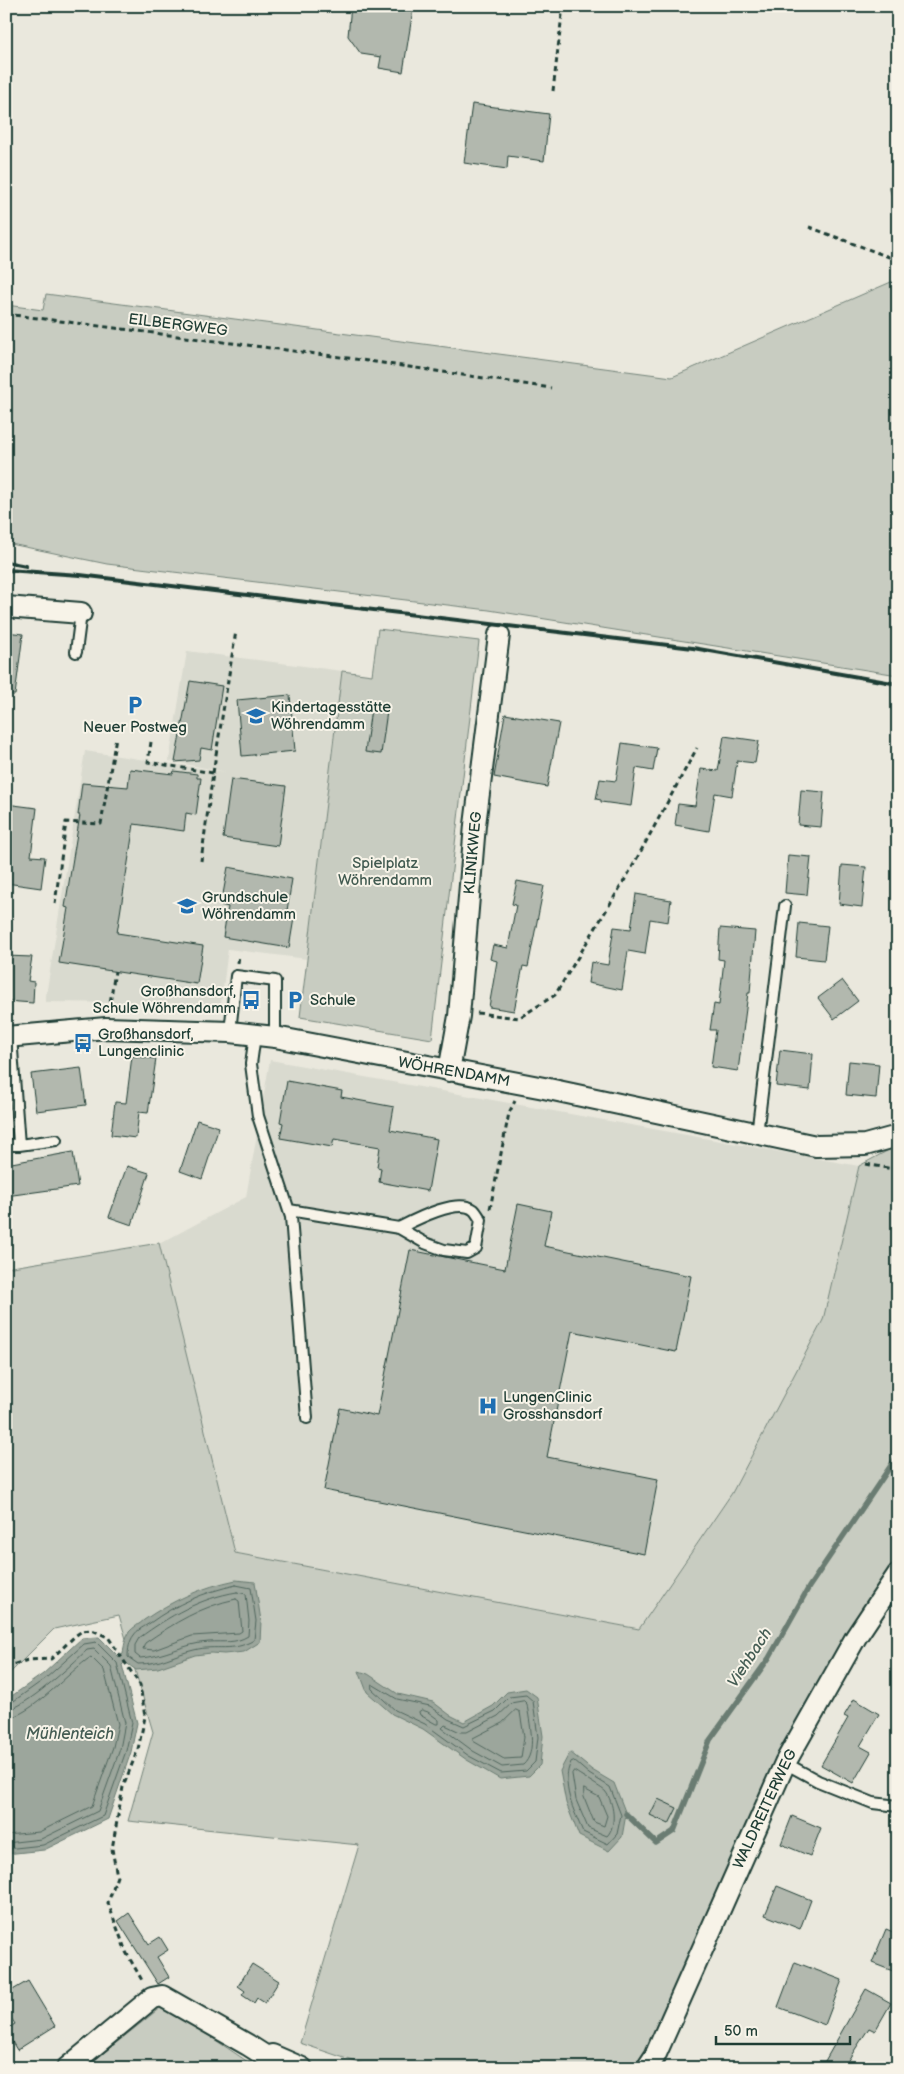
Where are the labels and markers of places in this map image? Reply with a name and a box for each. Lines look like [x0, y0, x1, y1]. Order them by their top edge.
parking icon: Neuer Postweg [124, 694, 146, 716]
place label: Kindertagesstätte Wöhrendamm [271, 698, 391, 734]
school or university icon: Kindertagesstätte Wöhrendamm [245, 705, 267, 727]
place label: Neuer Postweg [83, 718, 187, 737]
place label: Grundschule Wöhrendamm [202, 888, 296, 924]
school or university icon: Grundschule Wöhrendamm [176, 895, 198, 917]
place label: Großhansdorf, Schule Wöhrendamm [93, 982, 236, 1018]
bus stop icon: Großhansdorf, Schule Wöhrendamm [240, 989, 262, 1011]
parking icon: Schule [284, 989, 306, 1011]
place label: Schule [310, 991, 356, 1010]
place label: Großhansdorf, Lungenclinic [98, 1025, 194, 1061]
bus stop icon: Großhansdorf, Lungenclinic [72, 1032, 94, 1054]
place label: LungenClinic Grosshansdorf [503, 1388, 603, 1424]
hospital icon: LungenClinic Grosshansdorf [477, 1395, 499, 1417]

